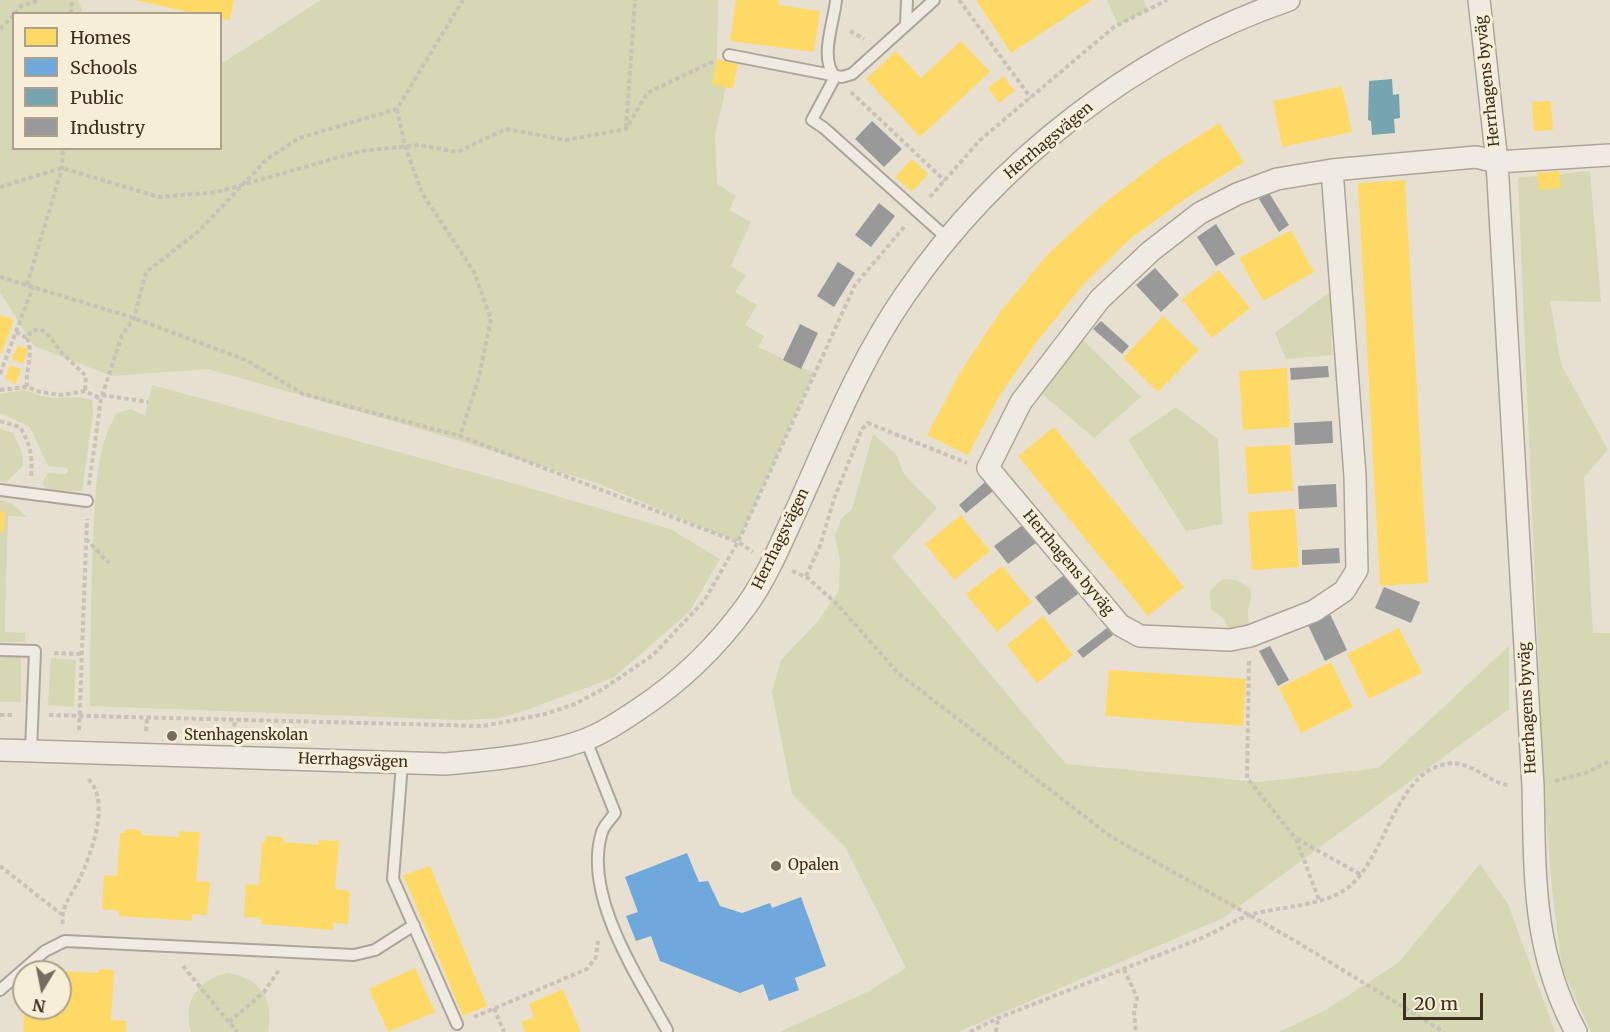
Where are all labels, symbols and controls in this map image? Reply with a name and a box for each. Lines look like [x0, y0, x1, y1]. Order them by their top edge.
legend [12, 12, 222, 150]
street label: Herrhagens byväg [1472, 14, 1504, 148]
text: Homes [70, 26, 131, 49]
text: Schools [70, 56, 137, 79]
text: Public [70, 86, 124, 109]
street label: Herrhagsvägen [1001, 99, 1097, 183]
text: Industry [70, 116, 145, 139]
street label: Herrhagsvägen [749, 486, 813, 592]
street label: Herrhagens byväg [1019, 507, 1117, 619]
street label: Herrhagens byväg [1516, 642, 1540, 774]
place label: Stenhagenskolan [184, 727, 308, 745]
marker: Stenhagenskolan [165, 729, 179, 743]
street label: Herrhagsvägen [298, 750, 408, 772]
place label: Opalen [788, 857, 839, 875]
marker: Opalen [769, 859, 783, 873]
north arrow [12, 960, 72, 1020]
scale bar [1406, 981, 1486, 1019]
text: 20 m [1414, 992, 1458, 1015]
text: N [31, 995, 47, 1017]

